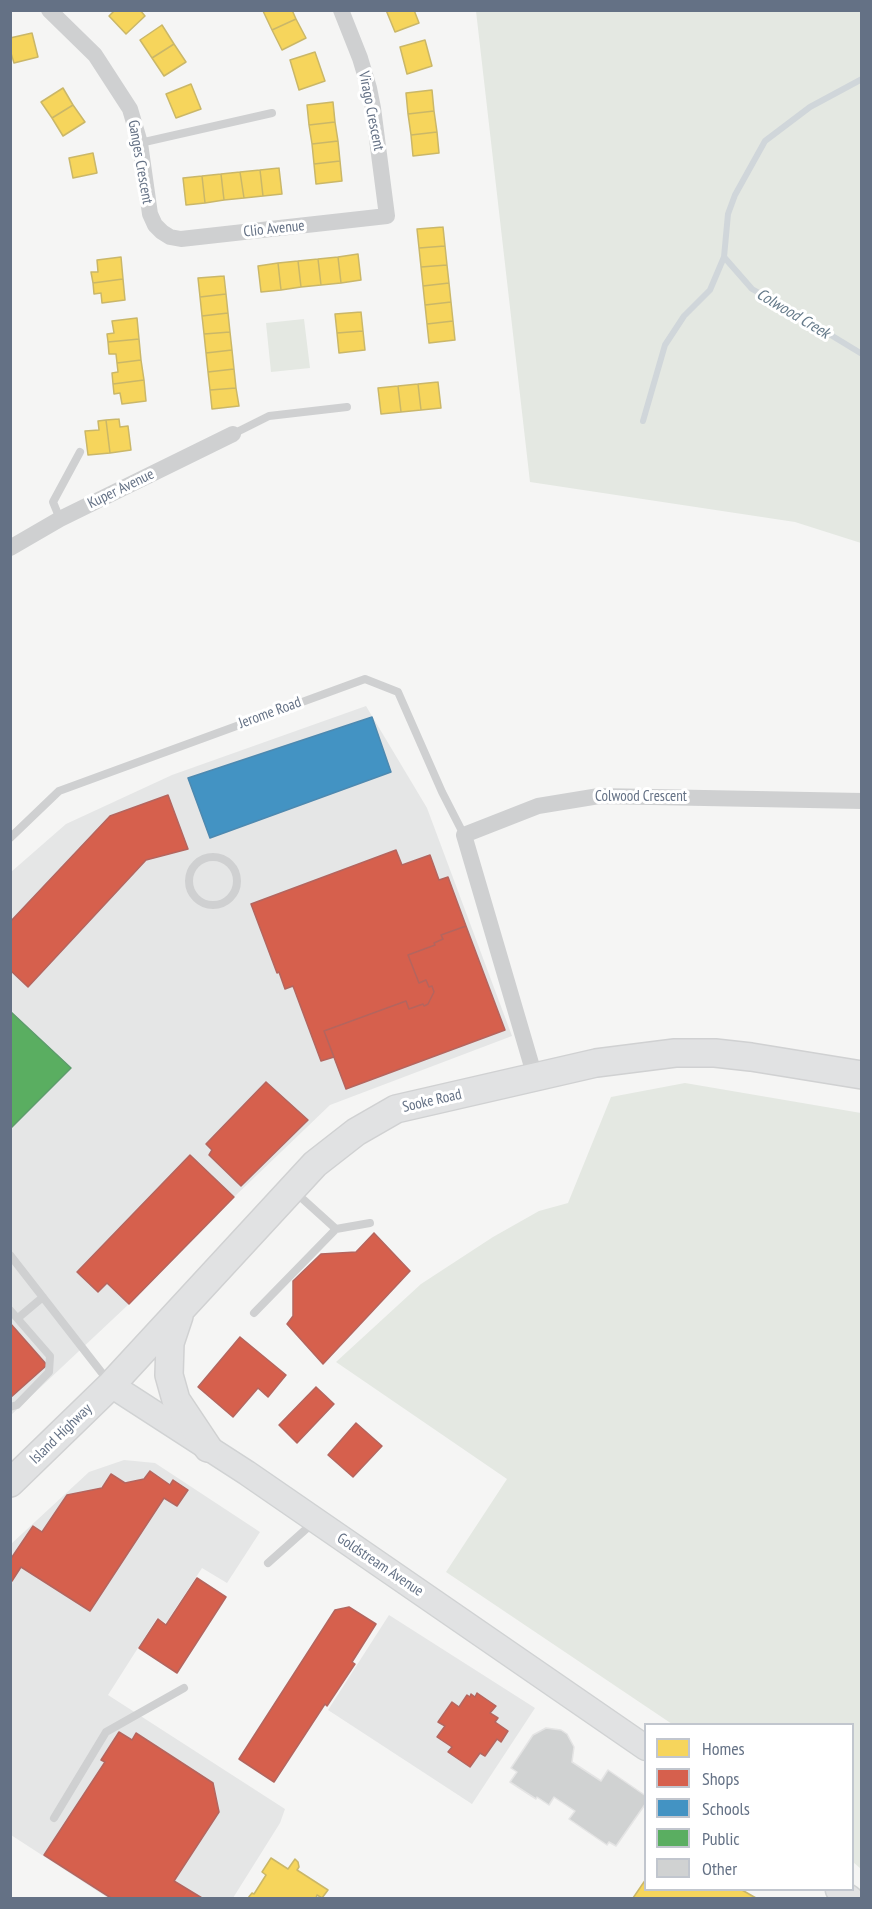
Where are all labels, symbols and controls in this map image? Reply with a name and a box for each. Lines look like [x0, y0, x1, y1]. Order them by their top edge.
street label: Virago Crescent [354, 70, 388, 152]
street label: Ganges Crescent [124, 119, 156, 205]
street label: Clio Avenue [243, 217, 305, 241]
water label: Colwood Creek [753, 285, 833, 343]
street label: Kuper Avenue [85, 465, 157, 513]
street label: Jerome Road [236, 693, 304, 733]
street label: Colwood Crescent [595, 788, 687, 806]
street label: Sooke Road [401, 1085, 463, 1117]
street label: Island Highway [26, 1400, 96, 1468]
street label: Goldstream Avenue [333, 1530, 427, 1600]
legend [644, 1723, 854, 1891]
text: Homes [702, 1737, 745, 1760]
text: Shops [702, 1767, 739, 1790]
text: Schools [702, 1797, 750, 1820]
text: Public [702, 1827, 740, 1850]
text: Other [702, 1857, 737, 1880]

